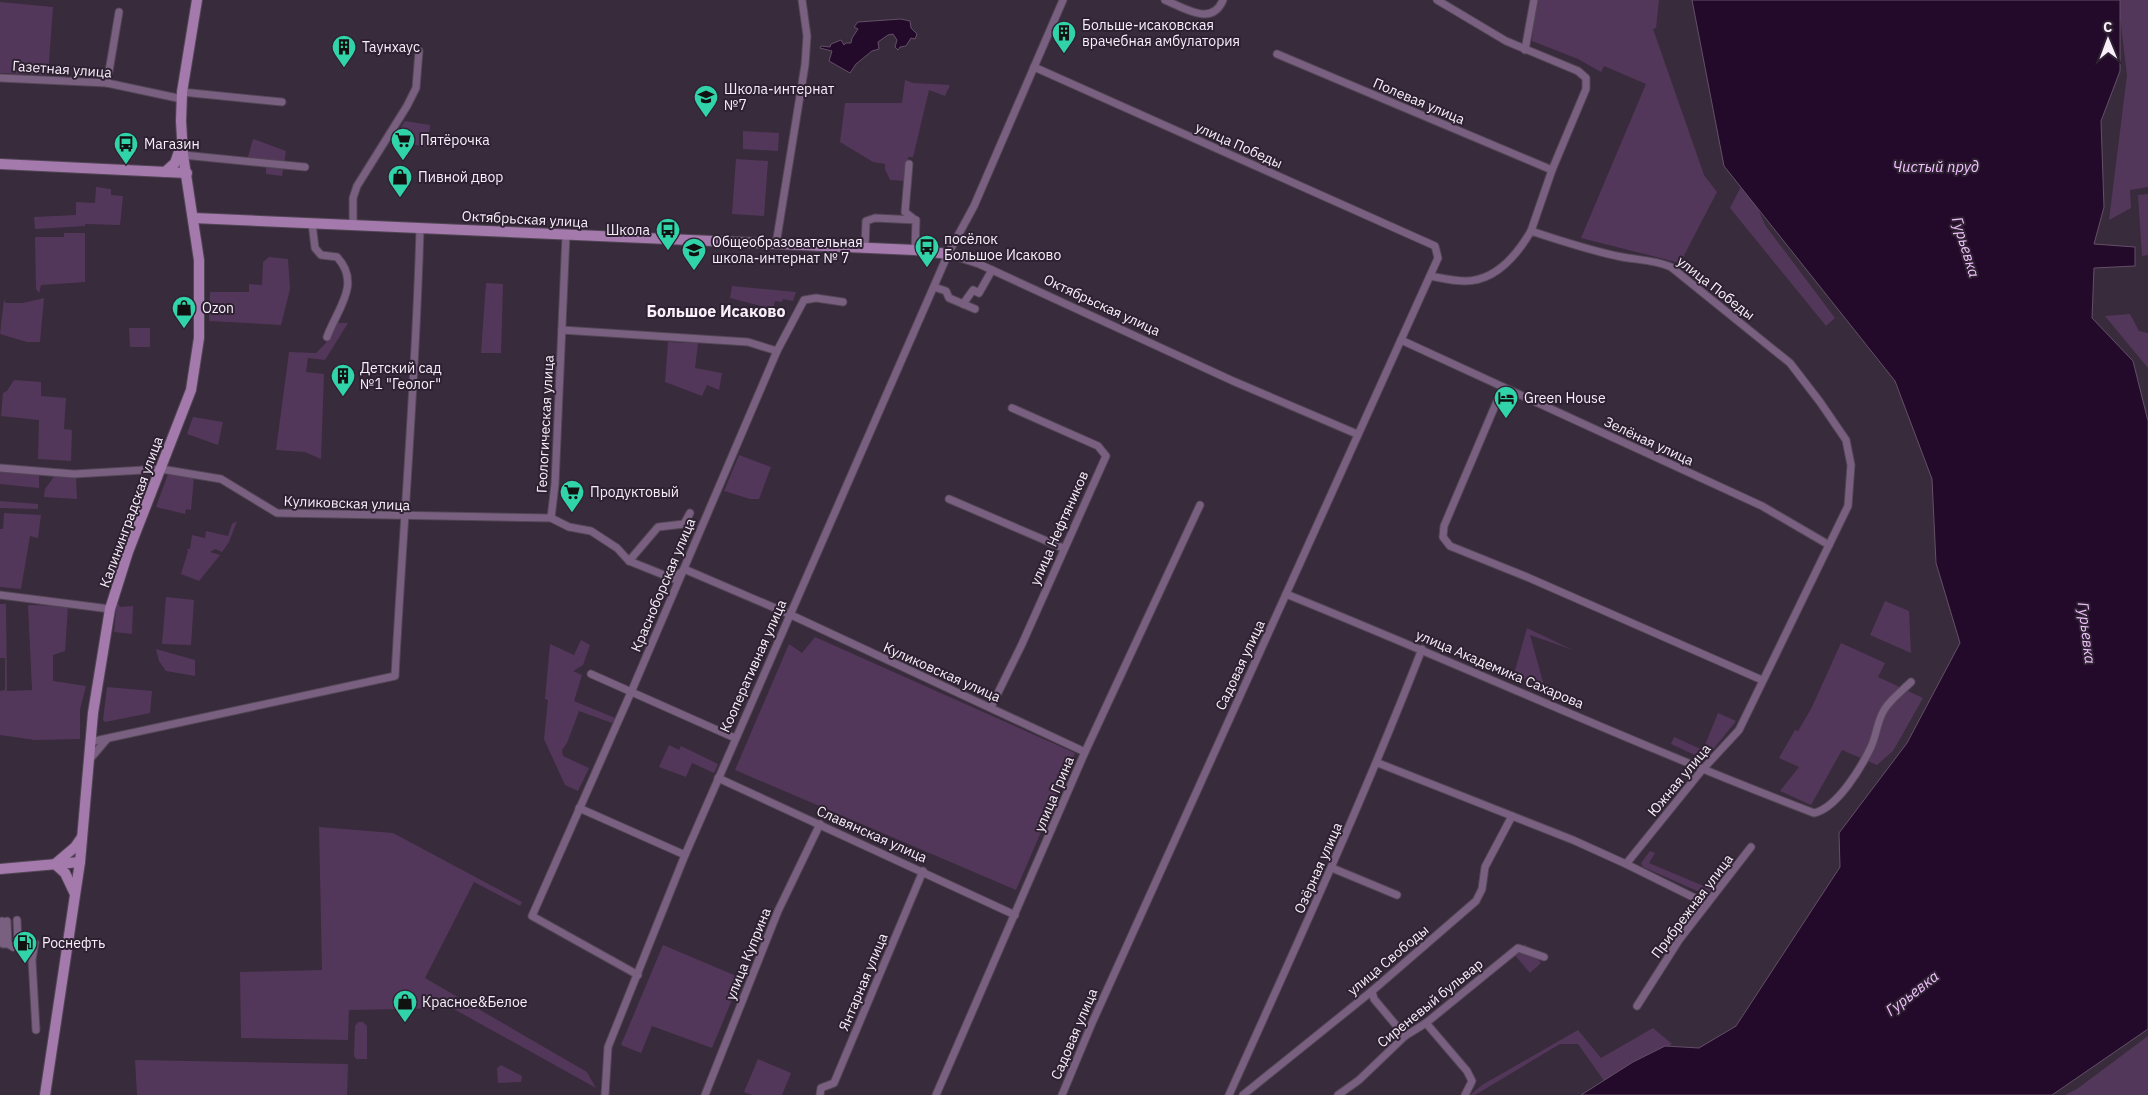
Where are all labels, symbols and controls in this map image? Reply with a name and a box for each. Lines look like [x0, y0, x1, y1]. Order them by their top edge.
north arrow [2083, 15, 2133, 65]
place label: Больше-исаковская врачебная амбулатория [1082, 16, 1240, 50]
text: С [2103, 18, 2112, 36]
building icon: Больше-исаковская врачебная амбулатория [1051, 20, 1077, 54]
building icon: Таунхаус [331, 34, 357, 68]
place label: Таунхаус [362, 38, 420, 56]
street label: Газетная улица [12, 57, 113, 81]
street label: Полевая улица [1370, 74, 1468, 129]
place label: Школа-интернат №7 [724, 80, 835, 114]
school or university icon: Школа-интернат №7 [693, 84, 719, 118]
street label: улица Победы [1193, 118, 1285, 172]
supermarket icon: Пятёрочка [390, 127, 416, 161]
bus stop icon: Магазин [113, 131, 139, 165]
place label: Пятёрочка [420, 131, 490, 149]
place label: Магазин [144, 135, 200, 153]
water label: Чистый пруд [1893, 157, 1979, 176]
shop icon: Пивной двор [387, 164, 413, 198]
place label: Пивной двор [418, 168, 503, 186]
street label: Октябрьская улица [461, 207, 589, 231]
water label: Гурьевка [1948, 214, 1984, 280]
bus stop icon: Школа [655, 217, 681, 251]
place label: Школа [606, 221, 651, 239]
place label: посёлок Большое Исаково [944, 230, 1061, 264]
place label: Общеобразовательная школа-интернат № 7 [712, 233, 863, 267]
bus stop icon: посёлок Большое Исаково [914, 234, 940, 268]
school or university icon: Общеобразовательная школа-интернат № 7 [681, 237, 707, 271]
street label: улица Победы [1674, 252, 1758, 324]
street label: Октябрьская улица [1041, 270, 1164, 340]
shop icon: Ozon [171, 295, 197, 329]
place label: Ozon [202, 299, 234, 317]
district label: Большое Исаково [647, 301, 785, 321]
street label: Геологическая улица [532, 354, 558, 493]
place label: Детский сад №1 "Геолог" [360, 359, 442, 393]
building icon: Детский сад №1 "Геолог" [330, 363, 356, 397]
hotel icon: Green House [1493, 385, 1519, 419]
place label: Green House [1524, 389, 1606, 407]
street label: Зелёная улица [1601, 412, 1697, 470]
street label: Калининградская улица [95, 433, 167, 590]
street label: улица Нефтяников [1026, 468, 1092, 588]
supermarket icon: Продуктовый [559, 479, 585, 513]
place label: Продуктовый [590, 483, 679, 501]
street label: Куликовская улица [283, 492, 411, 514]
street label: Красноборская улица [627, 515, 700, 655]
street label: Кооперативная улица [716, 596, 791, 735]
water label: Гурьевка [2074, 601, 2100, 665]
street label: Садовая улица [1211, 617, 1269, 713]
street label: улица Академика Сахарова [1413, 625, 1587, 713]
street label: Куликовская улица [881, 638, 1004, 706]
street label: Южная улица [1643, 740, 1715, 820]
street label: улица Грина [1030, 753, 1078, 834]
street label: Славянская улица [814, 802, 931, 867]
street label: Озёрная улица [1290, 819, 1346, 916]
street label: Прибрежная улица [1647, 850, 1737, 962]
street label: улица Куприна [721, 905, 775, 1003]
street label: улица Свободы [1344, 921, 1432, 999]
fuel station icon: Роснефть [12, 930, 38, 964]
street label: Янтарная улица [834, 930, 892, 1034]
place label: Роснефть [42, 934, 105, 952]
street label: Сиреневый бульвар [1373, 955, 1487, 1051]
water label: Гурьевка [1882, 966, 1943, 1020]
street label: Садовая улица [1047, 985, 1102, 1082]
shop icon: Красное&Белое [392, 989, 418, 1023]
place label: Красное&Белое [422, 993, 528, 1011]

